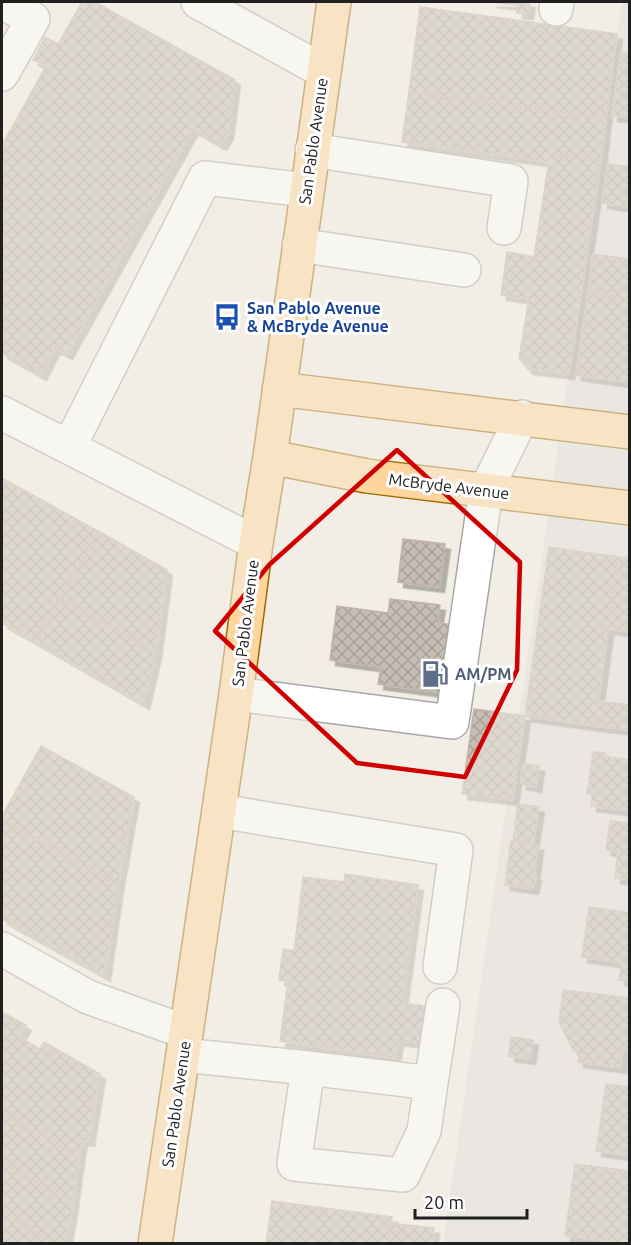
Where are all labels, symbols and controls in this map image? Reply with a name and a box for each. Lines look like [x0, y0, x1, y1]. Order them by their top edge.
street label: San Pablo Avenue [295, 77, 331, 205]
place label: San Pablo Avenue & McBryde Avenue [247, 299, 389, 335]
bus stop icon: San Pablo Avenue & McBryde Avenue [212, 302, 242, 332]
street label: McBryde Avenue [388, 470, 510, 502]
street label: San Pablo Avenue [228, 559, 262, 687]
fuel station icon: AM/PM [420, 659, 450, 689]
place label: AM/PM [455, 665, 512, 683]
street label: San Pablo Avenue [158, 1040, 194, 1168]
scale bar [415, 1182, 528, 1220]
text: 20 m [424, 1192, 464, 1212]

